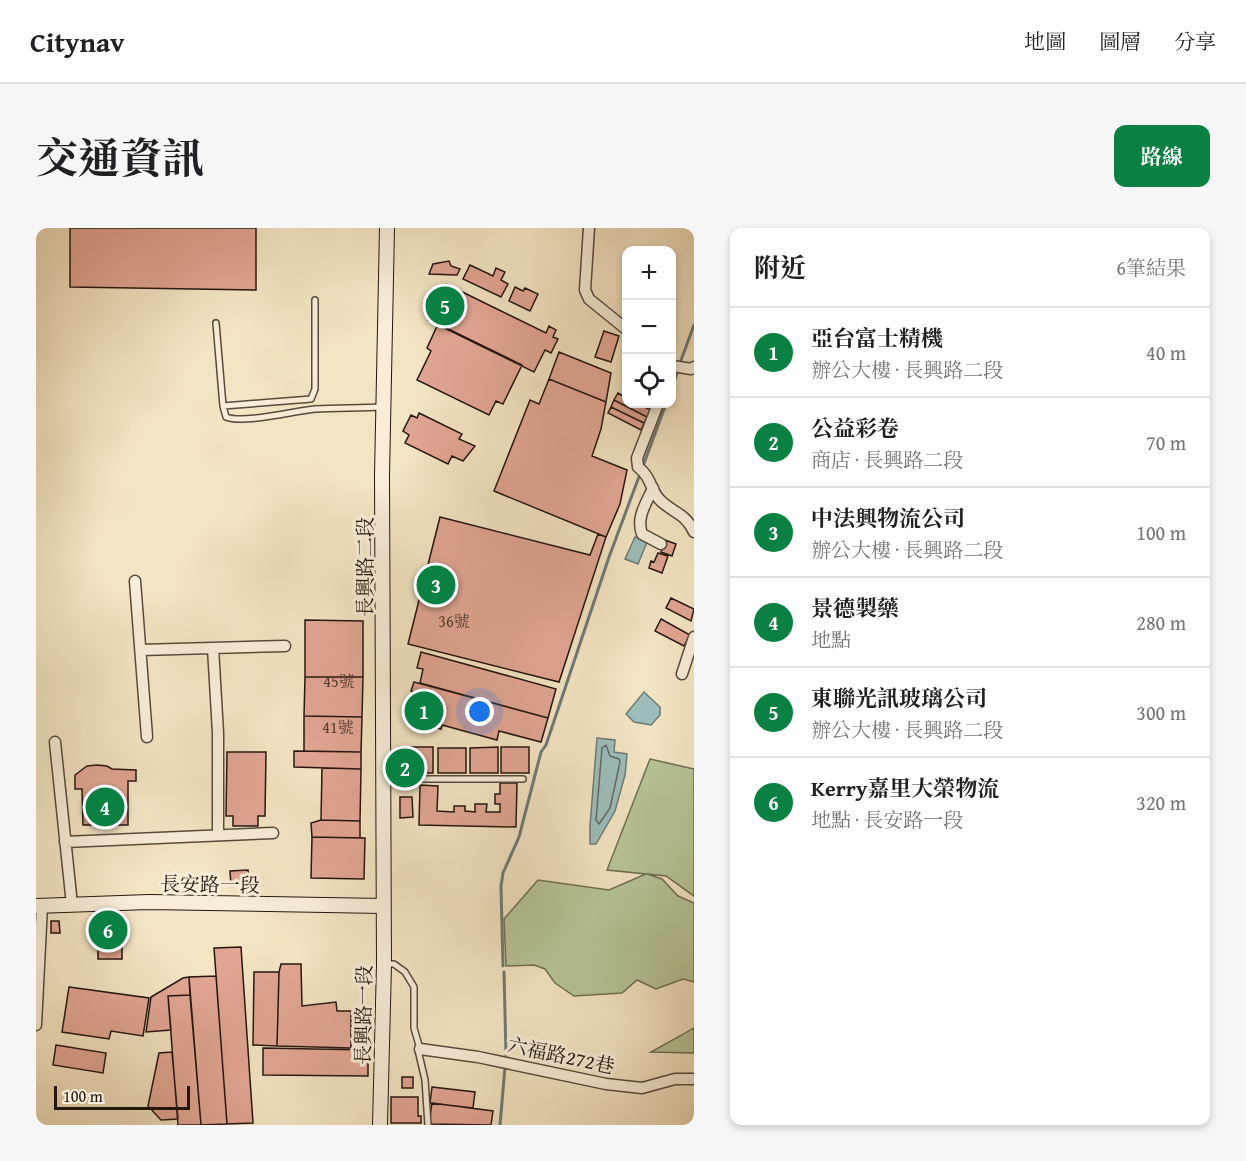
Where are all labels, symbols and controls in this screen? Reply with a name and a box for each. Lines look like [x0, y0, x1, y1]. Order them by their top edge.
text: Citynav [30, 21, 124, 62]
text: 地圖 [1024, 26, 1066, 57]
text: 圖層 [1099, 26, 1141, 57]
text: 分享 [1174, 26, 1216, 57]
button: 路線 [1114, 125, 1210, 187]
text: 交通資訊 [36, 127, 204, 188]
map controls [622, 246, 676, 408]
button: + [622, 246, 676, 300]
text: 附近 [754, 248, 806, 287]
text: 6筆結果 [1116, 253, 1186, 282]
pin: 5 [426, 284, 464, 328]
button: − [622, 300, 676, 354]
text: 亞台富士精機 [811, 322, 943, 354]
text: 1 [768, 338, 779, 367]
text: 40 m [1146, 338, 1186, 367]
button: locate [622, 354, 676, 408]
text: 辦公大樓 · 長興路二段 [811, 355, 1003, 384]
text: 公益彩卷 [811, 412, 899, 444]
text: 2 [768, 428, 779, 457]
text: 70 m [1146, 428, 1186, 457]
text: 商店 · 長興路二段 [811, 445, 963, 474]
text: 中法興物流公司 [811, 502, 965, 534]
street label: 長興路二段 [350, 517, 379, 617]
text: 3 [768, 518, 779, 547]
text: 100 m [1136, 518, 1186, 547]
text: 辦公大樓 · 長興路二段 [811, 535, 1003, 564]
pin: 3 [416, 562, 456, 608]
text: 景德製藥 [811, 592, 899, 624]
text: 4 [768, 608, 779, 637]
text: 280 m [1136, 608, 1186, 637]
house number: 36號 [438, 609, 470, 633]
text: 地點 [811, 625, 851, 654]
house number: 45號 [323, 669, 355, 693]
text: 東聯光訊玻璃公司 [811, 682, 987, 714]
pin: 1 [404, 688, 444, 734]
your location [465, 697, 494, 726]
text: 5 [768, 698, 779, 727]
text: 300 m [1136, 698, 1186, 727]
house number: 41號 [322, 715, 354, 739]
text: 辦公大樓 · 長興路二段 [811, 715, 1003, 744]
pin: 2 [386, 746, 424, 790]
text: Kerry嘉里大榮物流 [811, 772, 999, 804]
pin: 4 [86, 784, 124, 830]
text: 6 [768, 788, 779, 817]
text: 320 m [1136, 788, 1186, 817]
text: 地點 · 長安路一段 [811, 805, 963, 834]
street label: 長安路一段 [160, 869, 260, 899]
pin: 6 [88, 908, 128, 952]
street label: 長興路一段 [348, 965, 378, 1065]
street label: 六福路272巷 [505, 1029, 617, 1081]
scale bar [54, 1083, 190, 1110]
text: 100 m [63, 1084, 103, 1108]

